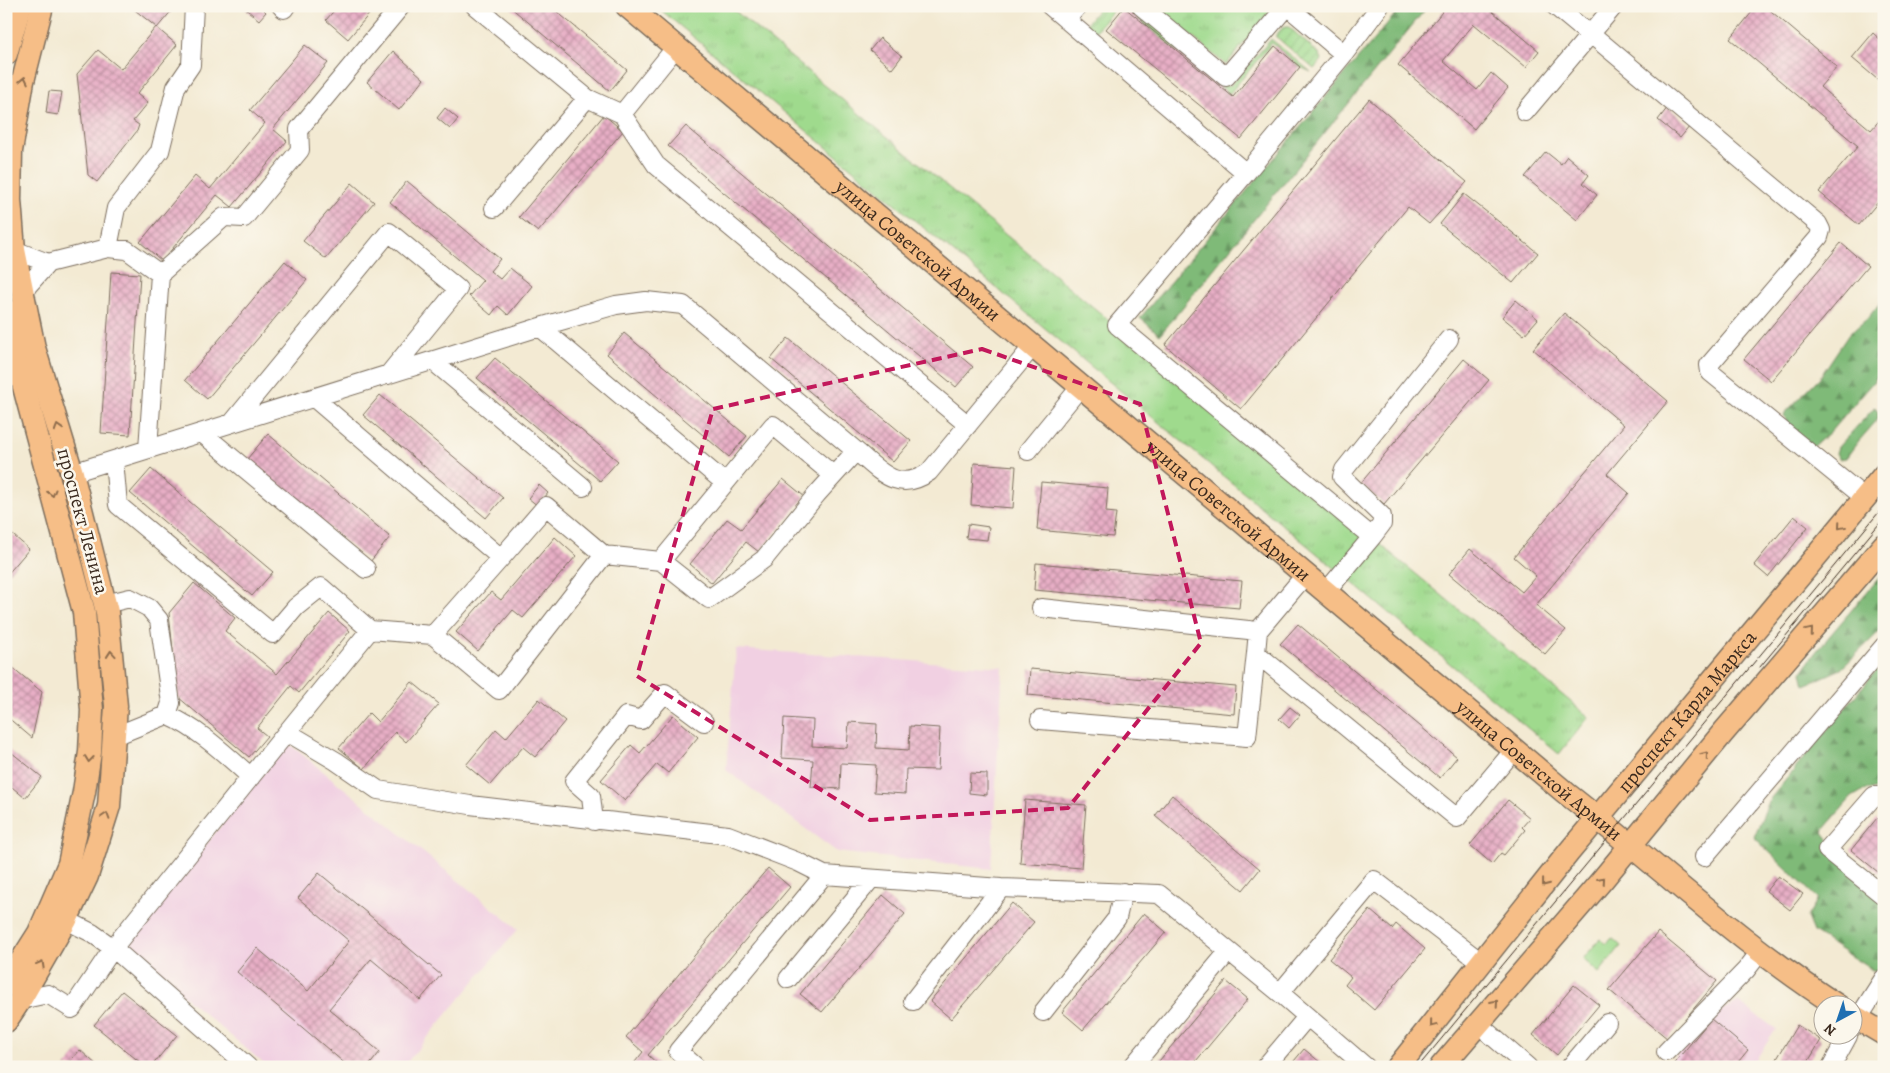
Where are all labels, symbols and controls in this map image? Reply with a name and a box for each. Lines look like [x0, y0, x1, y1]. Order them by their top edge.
one-way arrow [18, 76, 28, 85]
street label: улица Советской Армии [829, 172, 1007, 327]
one-way arrow [54, 425, 64, 433]
street label: улица Советской Армии [1139, 432, 1317, 587]
street label: проспект Ленина [51, 445, 116, 598]
one-way arrow [47, 488, 57, 496]
one-way arrow [1839, 520, 1847, 529]
street label: проспект Карла Маркса [1611, 624, 1763, 798]
one-way arrow [1804, 628, 1813, 637]
one-way arrow [106, 650, 117, 658]
street label: улица Советской Армии [1450, 693, 1628, 847]
one-way arrow [1700, 752, 1708, 761]
one-way arrow [84, 754, 94, 763]
one-way arrow [100, 812, 110, 821]
one-way arrow [1541, 877, 1550, 886]
one-way arrow [1596, 877, 1605, 886]
one-way arrow [34, 960, 44, 969]
north arrow [1812, 996, 1862, 1046]
one-way arrow [1489, 999, 1498, 1008]
one-way arrow [1431, 1018, 1439, 1027]
text: N [1820, 1019, 1840, 1040]

